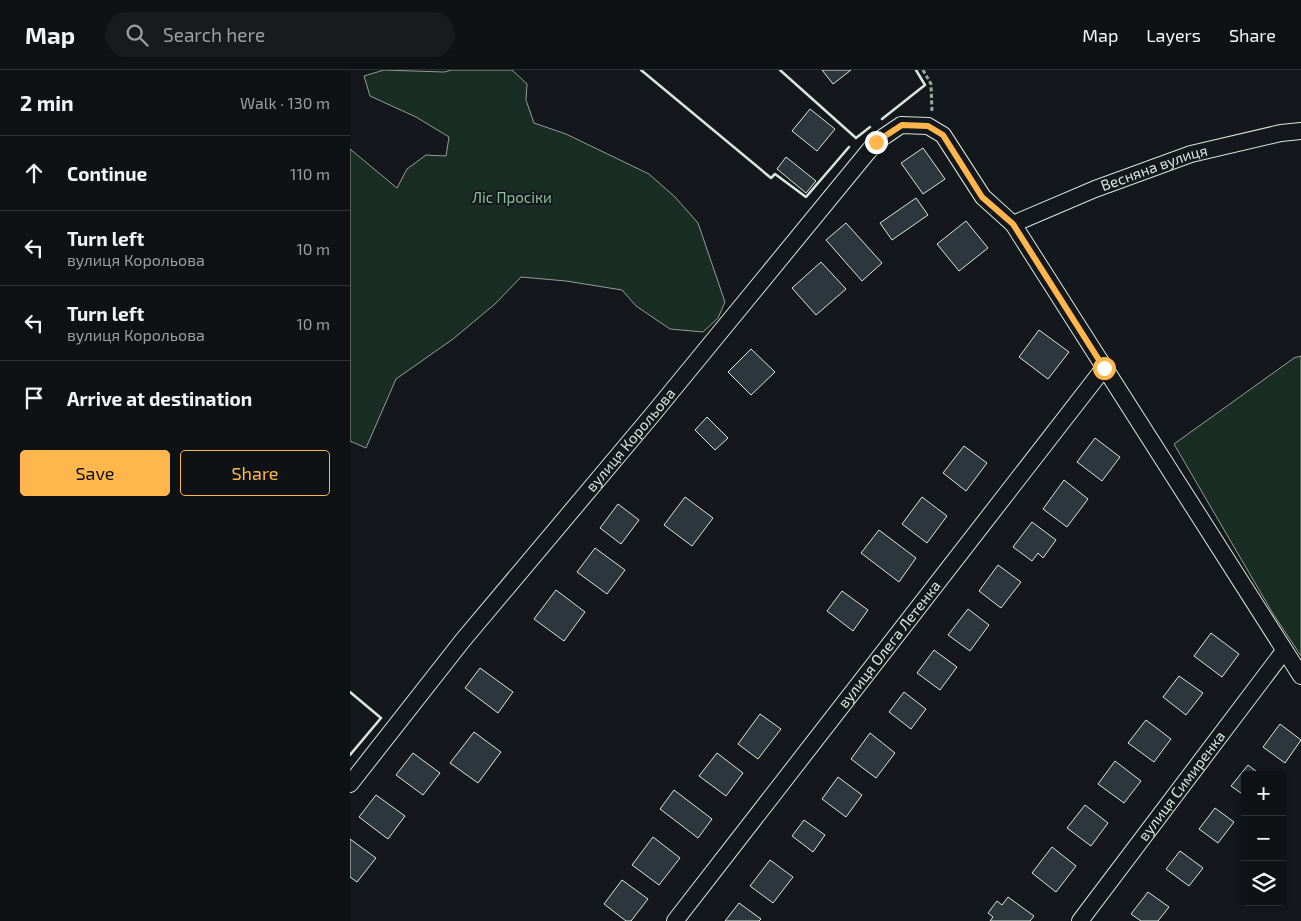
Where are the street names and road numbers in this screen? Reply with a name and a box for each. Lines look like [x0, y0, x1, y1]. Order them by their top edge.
street label: Весняна вулиця [1098, 140, 1209, 194]
street label: вулиця Корольова [582, 384, 678, 495]
street label: вулиця Олега Летенка [834, 577, 944, 711]
street label: вулиця Симиренка [1134, 727, 1228, 844]

